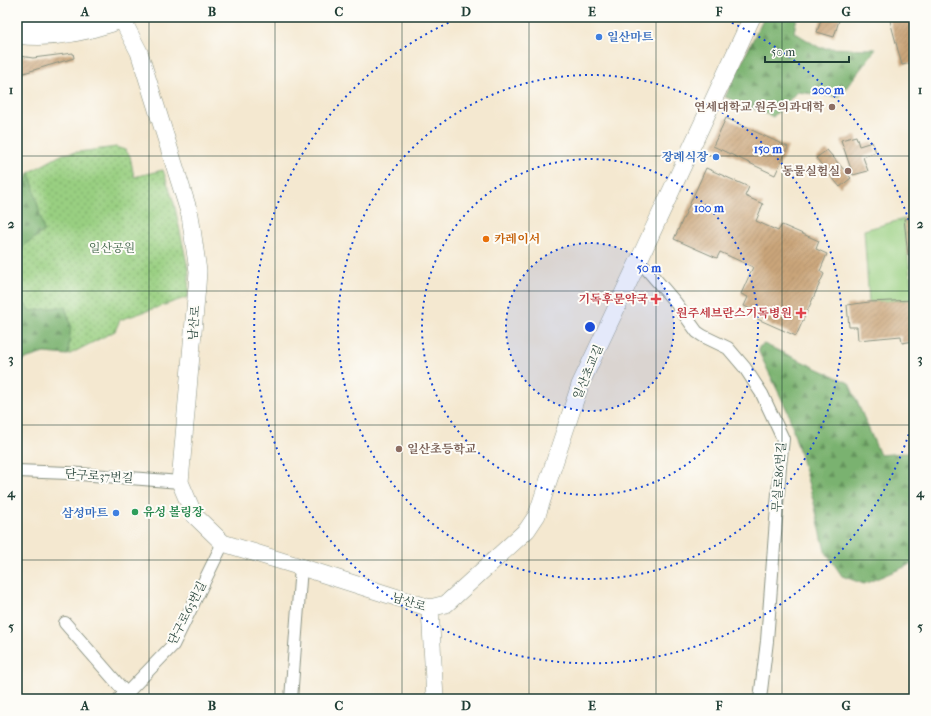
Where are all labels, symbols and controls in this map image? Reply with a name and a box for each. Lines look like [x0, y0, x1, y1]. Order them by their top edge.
text: A [80, 4, 90, 19]
text: B [208, 4, 217, 19]
text: C [335, 4, 344, 19]
text: D [461, 4, 471, 19]
text: E [588, 4, 596, 19]
text: F [715, 4, 723, 19]
text: G [841, 4, 851, 19]
place label: 일산마트 [607, 30, 654, 44]
marker: 일산마트 [594, 32, 604, 42]
scale bar [765, 38, 849, 64]
text: 50 m [771, 45, 795, 59]
text: 1 [9, 82, 14, 97]
text: 1 [918, 82, 923, 97]
text: 200 m [812, 83, 845, 97]
place label: 연세대학교 원주의과대학 [694, 100, 824, 114]
marker: 연세대학교 원주의과대학 [827, 102, 837, 112]
text: 150 m [754, 142, 783, 156]
place label: 장례식장 [662, 150, 708, 164]
marker: 장례식장 [711, 152, 721, 162]
place label: 동물실험실 [782, 164, 840, 178]
marker: 동물실험실 [843, 166, 853, 176]
text: 100 m [694, 201, 725, 215]
text: 2 [8, 216, 15, 231]
text: 2 [917, 216, 924, 231]
place label: 카레이서 [494, 232, 540, 246]
marker: 카레이서 [481, 234, 491, 244]
park label: 일산공원 [89, 241, 135, 255]
text: 50 m [637, 261, 662, 275]
place label: 기독후문약국 [578, 292, 648, 306]
marker: 기독후문약국 [651, 294, 661, 304]
street label: 남산로 [186, 305, 203, 341]
place label: 원주세브란스기독병원 [676, 306, 792, 320]
marker: 원주세브란스기독병원 [795, 307, 807, 319]
centre of rings [583, 320, 597, 334]
street label: 일산초교길 [570, 343, 606, 401]
text: 3 [8, 351, 14, 367]
text: 3 [917, 351, 923, 367]
street label: 무실로86번길 [770, 441, 788, 513]
place label: 일산초등학교 [407, 442, 477, 456]
marker: 일산초등학교 [394, 444, 404, 454]
street label: 단구로37번길 [64, 467, 134, 485]
text: 4 [6, 485, 16, 501]
text: 4 [915, 485, 925, 501]
place label: 유성 볼링장 [143, 505, 204, 519]
place label: 삼성마트 [62, 506, 108, 520]
marker: 유성 볼링장 [130, 507, 140, 517]
marker: 삼성마트 [111, 508, 121, 518]
street label: 단구로63번길 [165, 579, 209, 647]
street label: 남산로 [390, 590, 428, 614]
text: 5 [8, 619, 14, 634]
text: 5 [917, 619, 923, 634]
text: A [80, 698, 90, 713]
text: B [208, 698, 217, 713]
text: C [335, 698, 344, 713]
text: D [461, 698, 471, 713]
text: E [588, 698, 596, 713]
text: F [715, 698, 723, 713]
text: G [841, 698, 851, 713]

